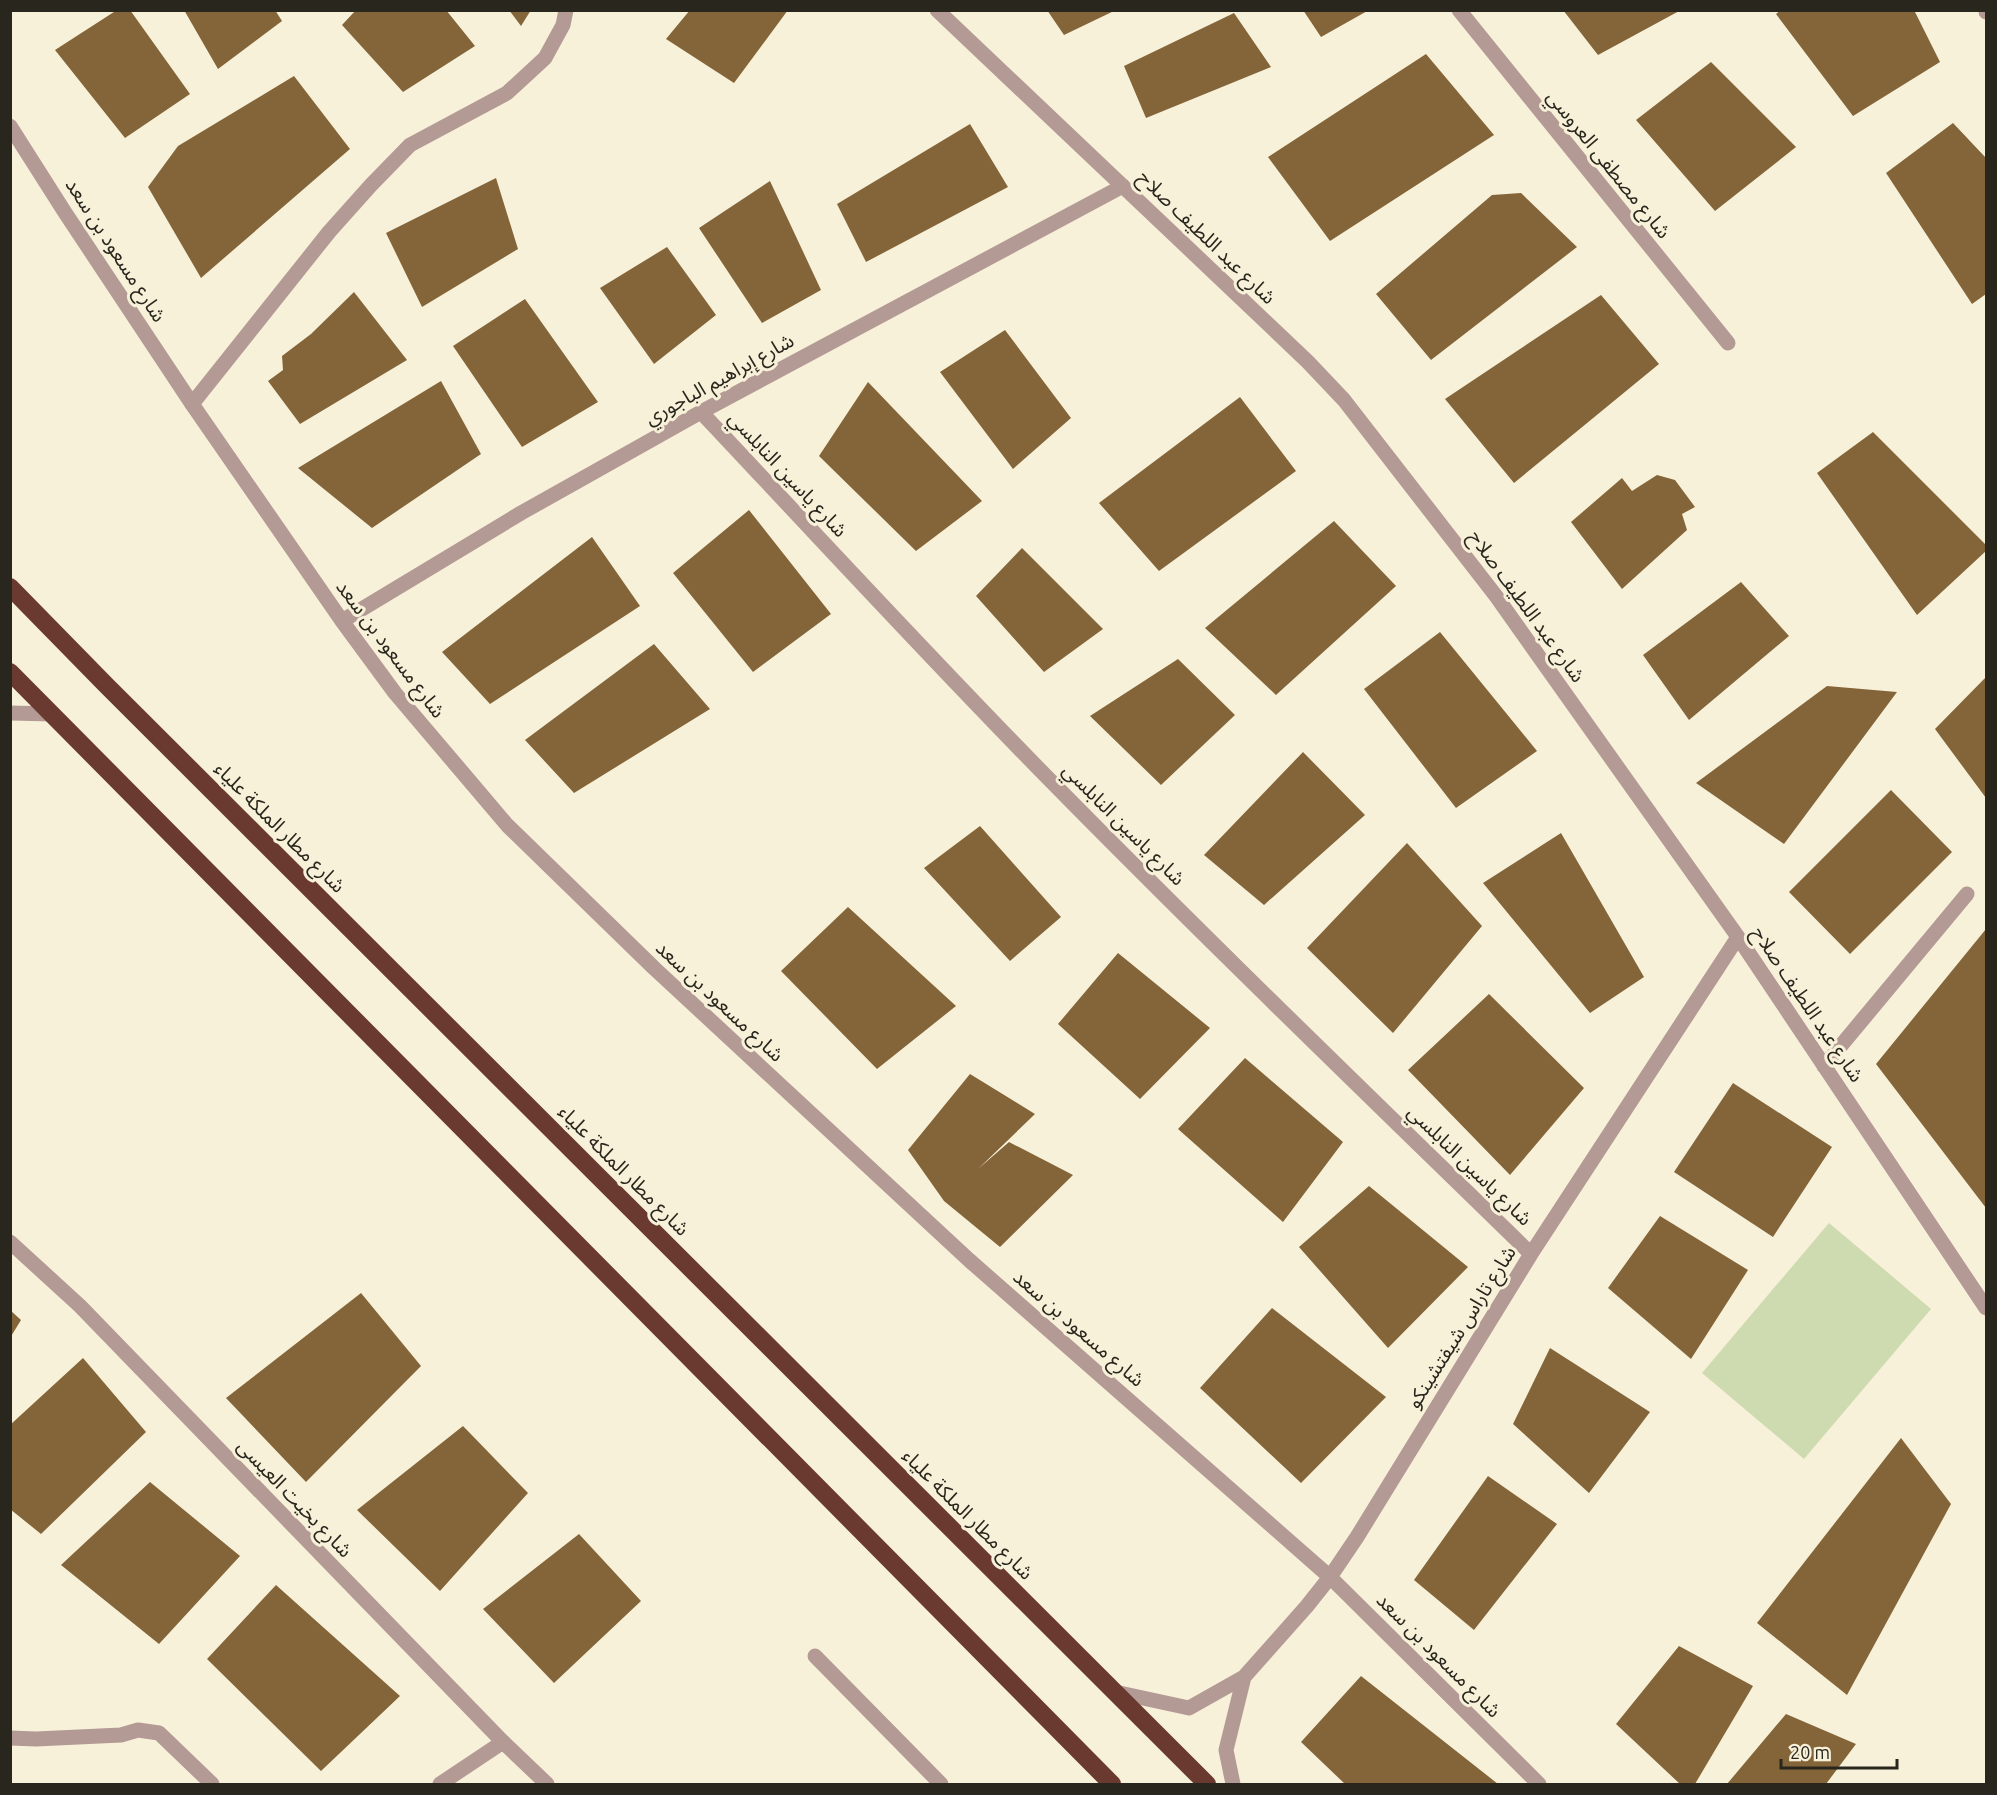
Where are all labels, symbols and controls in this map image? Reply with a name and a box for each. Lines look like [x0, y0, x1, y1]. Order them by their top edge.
street label: شارع مصطفى العروسي [1539, 85, 1676, 245]
street label: شارع عبد اللطيف صلاح [1131, 165, 1281, 311]
street label: شارع مسعود بن سعد [58, 174, 171, 328]
street label: شارع إبراهيم الباجوري [640, 328, 800, 433]
street label: شارع ياسين النابلسي [721, 406, 853, 544]
street label: شارع عبد اللطيف صلاح [1461, 525, 1590, 689]
street label: شارع مسعود بن سعد [329, 575, 451, 724]
street label: شارع مطار الملكة علياء [207, 756, 351, 900]
street label: شارع ياسين النابلسي [1055, 758, 1190, 893]
street label: شارع عبد اللطيف صلاح [1744, 922, 1869, 1088]
street label: شارع مسعود بن سعد [649, 936, 789, 1069]
street label: شارع مطار الملكة علياء [551, 1099, 695, 1243]
street label: شارع ياسين النابلسي [1400, 1100, 1537, 1233]
street label: شارع تاراس شيفتشينكو [1401, 1241, 1523, 1414]
street label: شارع مسعود بن سعد [1006, 1264, 1150, 1394]
street label: شارع بخيت العيسى [230, 1434, 358, 1564]
street label: شارع مطار الملكة علياء [895, 1443, 1039, 1587]
street label: شارع مسعود بن سعد [1370, 1588, 1506, 1724]
scale bar [1781, 1732, 1896, 1770]
text: 20 m [1790, 1742, 1830, 1762]

